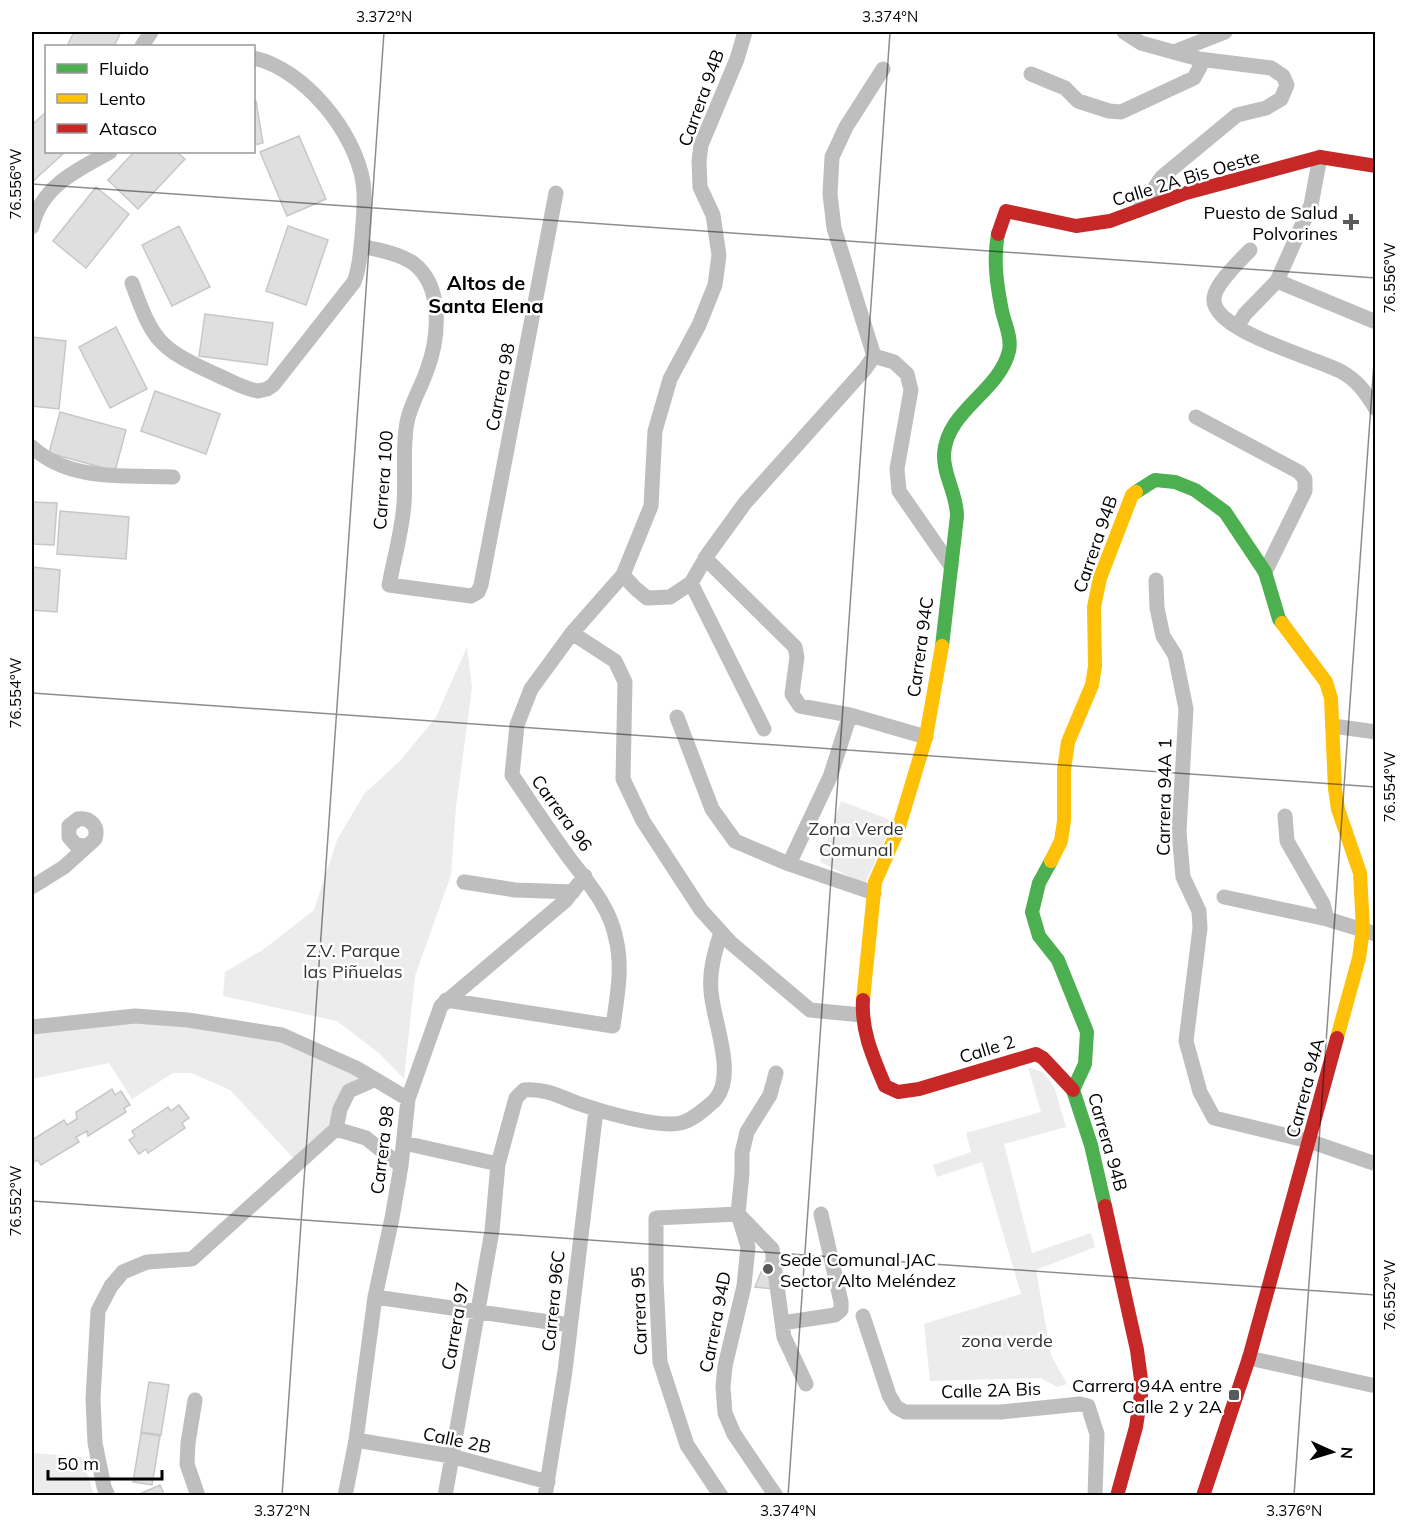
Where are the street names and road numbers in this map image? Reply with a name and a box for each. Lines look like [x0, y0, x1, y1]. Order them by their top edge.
street label: Carrera 94B [673, 46, 729, 150]
street label: Calle 2A Bis Oeste [1109, 145, 1263, 211]
street label: Carrera 98 [480, 341, 520, 433]
street label: Carrera 100 [368, 429, 398, 531]
street label: Carrera 94B [1068, 492, 1122, 596]
street label: Carrera 94C [902, 595, 938, 699]
street label: Carrera 94A 1 [1151, 738, 1177, 856]
street label: Carrera 96 [527, 770, 597, 856]
street label: Calle 2 [957, 1030, 1017, 1068]
street label: Carrera 94A [1281, 1036, 1329, 1140]
street label: Carrera 94B [1083, 1090, 1133, 1194]
street label: Carrera 98 [365, 1104, 399, 1196]
street label: Carrera 96C [536, 1249, 570, 1353]
street label: Carrera 95 [626, 1266, 652, 1356]
street label: Carrera 94D [694, 1269, 736, 1375]
street label: Carrera 97 [436, 1280, 474, 1372]
street label: Calle 2A Bis [941, 1377, 1041, 1403]
street label: Calle 2B [421, 1422, 493, 1458]

